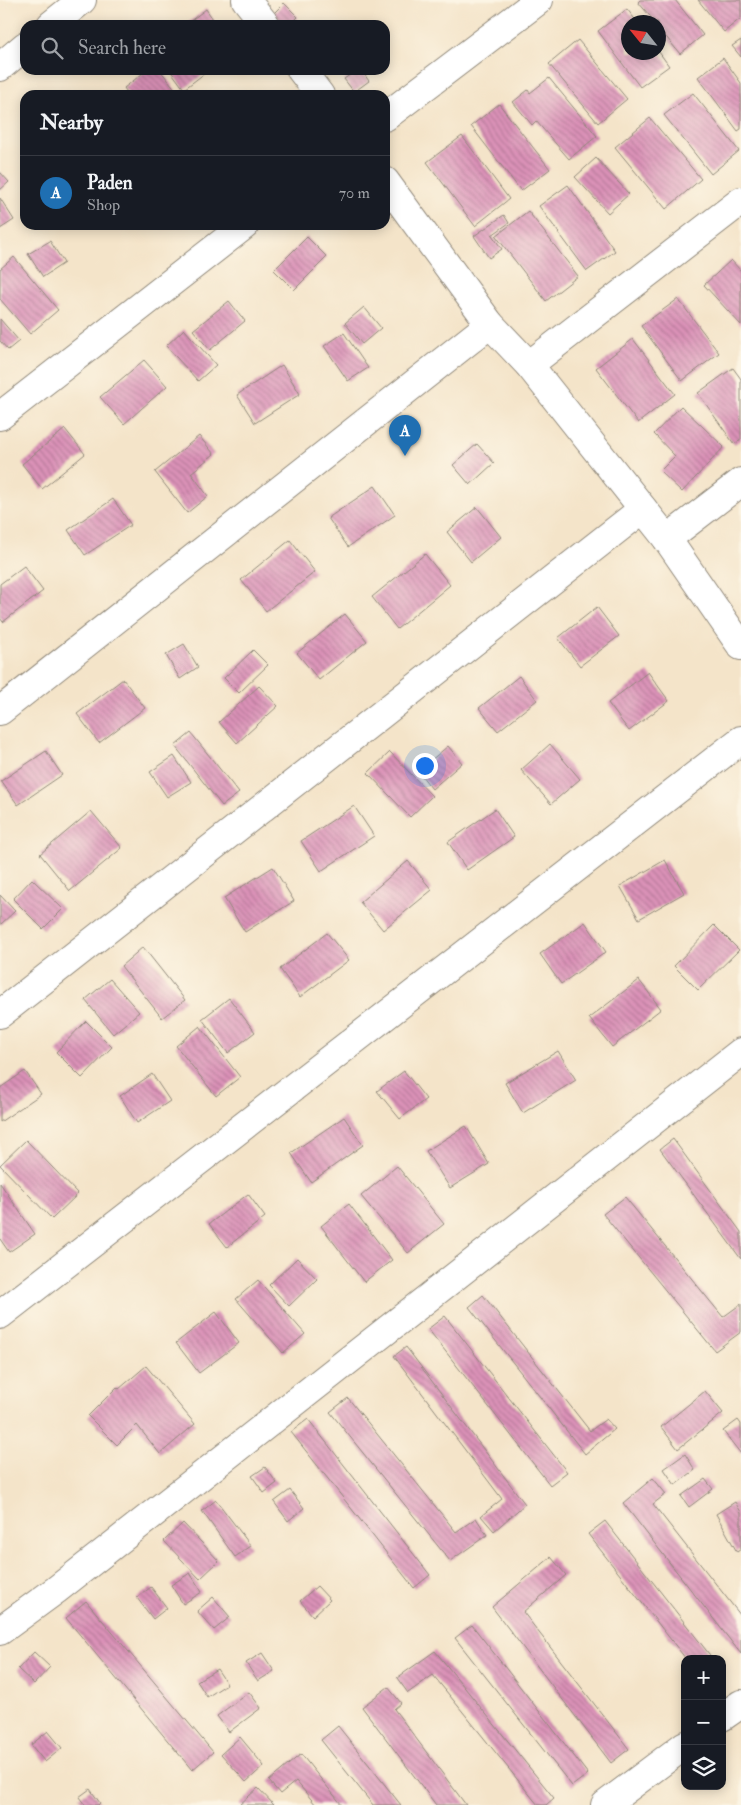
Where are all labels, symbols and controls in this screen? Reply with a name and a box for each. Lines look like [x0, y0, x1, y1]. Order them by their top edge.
north arrow [621, 15, 666, 60]
search box [20, 20, 390, 75]
icon: search [38, 34, 66, 62]
text: Search here [78, 36, 166, 60]
text: Nearby [40, 109, 103, 136]
text: Paden [87, 171, 133, 195]
text: A [51, 183, 61, 203]
text: 70 m [339, 183, 370, 203]
text: Shop [87, 195, 120, 215]
pin: A [389, 415, 421, 456]
your location [412, 753, 438, 779]
map controls [681, 1655, 726, 1790]
button: + [681, 1655, 726, 1700]
button: − [681, 1700, 726, 1745]
button: layers [681, 1745, 726, 1790]

